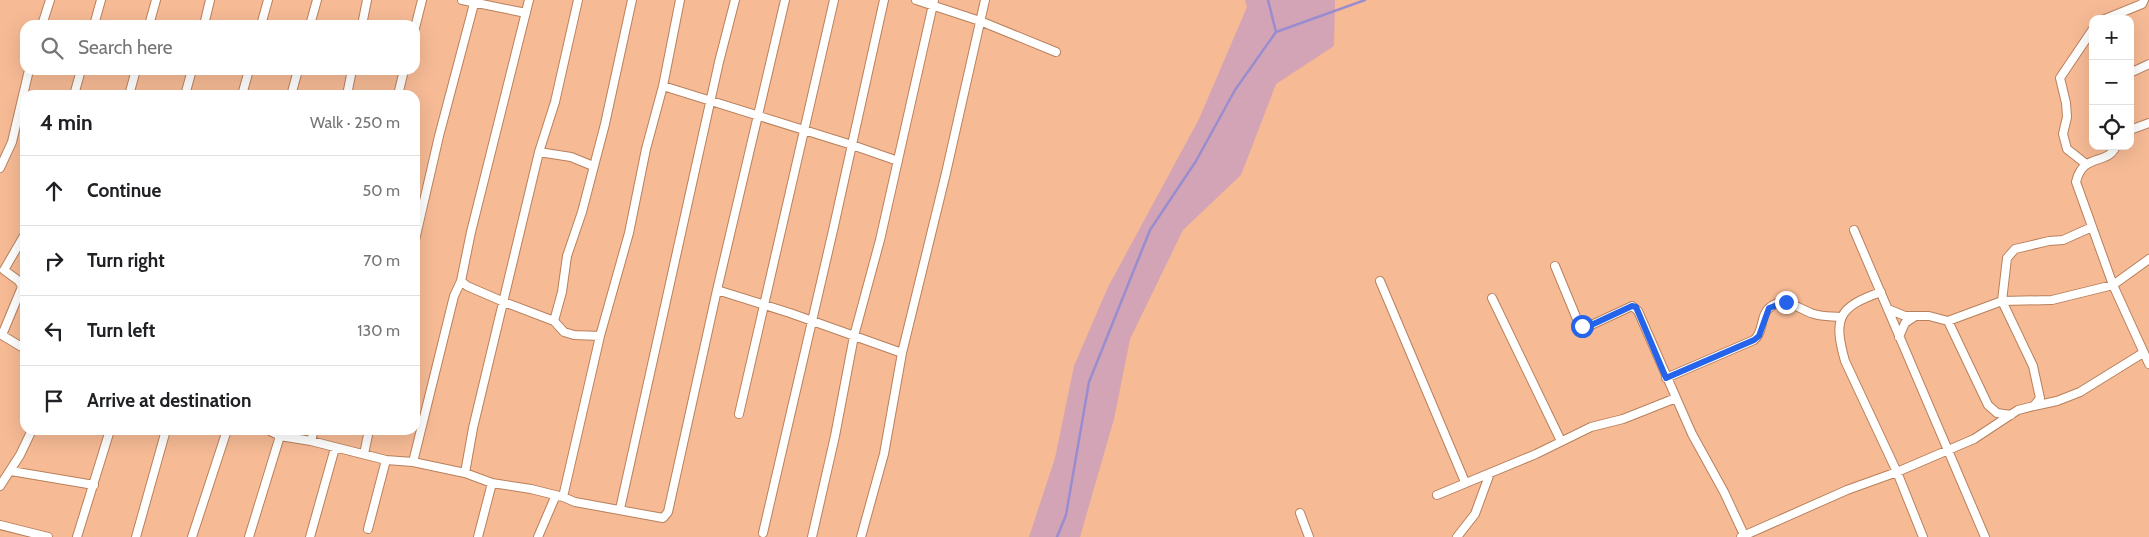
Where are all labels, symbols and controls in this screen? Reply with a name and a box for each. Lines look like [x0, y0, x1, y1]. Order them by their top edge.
map controls [2089, 15, 2134, 150]
button: + [2089, 15, 2134, 60]
search box [20, 20, 420, 75]
icon: search [38, 34, 66, 62]
text: Search here [78, 36, 172, 59]
button: − [2089, 60, 2134, 105]
button: locate [2089, 105, 2134, 150]
text: 4 min [40, 110, 93, 135]
text: Walk · 250 m [310, 113, 400, 132]
icon: ahead [40, 177, 68, 205]
text: Continue [87, 179, 161, 202]
text: 50 m [363, 181, 400, 200]
icon: right [40, 247, 68, 275]
text: Turn right [87, 249, 165, 272]
text: 70 m [363, 251, 400, 270]
route end [1775, 291, 1798, 314]
route start [1571, 315, 1594, 338]
icon: left [40, 317, 68, 345]
text: Turn left [87, 319, 155, 342]
text: 130 m [357, 321, 400, 340]
icon: arrive [40, 387, 68, 415]
text: Arrive at destination [87, 389, 251, 412]

